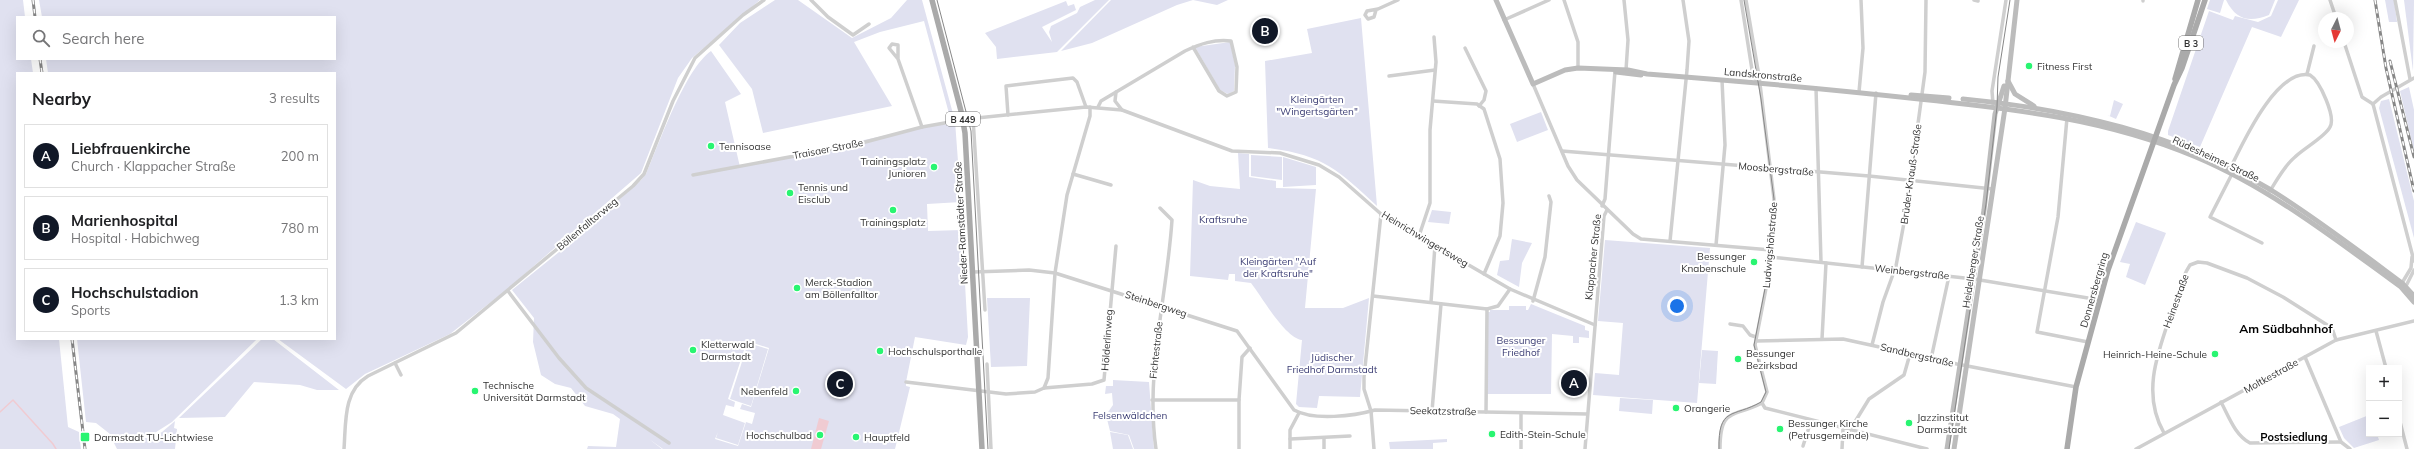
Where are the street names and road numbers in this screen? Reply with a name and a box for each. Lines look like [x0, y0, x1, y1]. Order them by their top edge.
road number: B 3 [2179, 36, 2203, 50]
street label: Landskronstraße [1723, 65, 1803, 85]
road number: B 449 [946, 112, 980, 126]
street label: Brüder-Knauß-Straße [1898, 123, 1924, 225]
street label: Rüdesheimer Straße [2171, 133, 2261, 185]
street label: Traisaer Straße [792, 136, 864, 162]
street label: Moosbergstraße [1738, 159, 1814, 179]
street label: Nieder-Ramstädter Straße [951, 161, 971, 285]
street label: Böllenfalltorweg [554, 195, 620, 253]
street label: Ludwigshöhstraße [1760, 201, 1780, 289]
street label: Heinrichwingertsweg [1379, 208, 1471, 270]
street label: Klappacher Straße [1582, 213, 1604, 301]
street label: Heidelberger Straße [1959, 215, 1987, 309]
street label: Donnersbergring [2077, 251, 2111, 329]
street label: Weinbergstraße [1874, 262, 1950, 282]
street label: Heinestraße [2160, 272, 2192, 330]
street label: Steinbergweg [1123, 288, 1189, 320]
street label: Hölderlinweg [1098, 309, 1116, 371]
street label: Fichtestraße [1147, 321, 1165, 379]
street label: Sandbergstraße [1879, 340, 1955, 370]
street label: Moltkestraße [2241, 356, 2301, 396]
street label: Seekatzstraße [1410, 404, 1476, 418]

